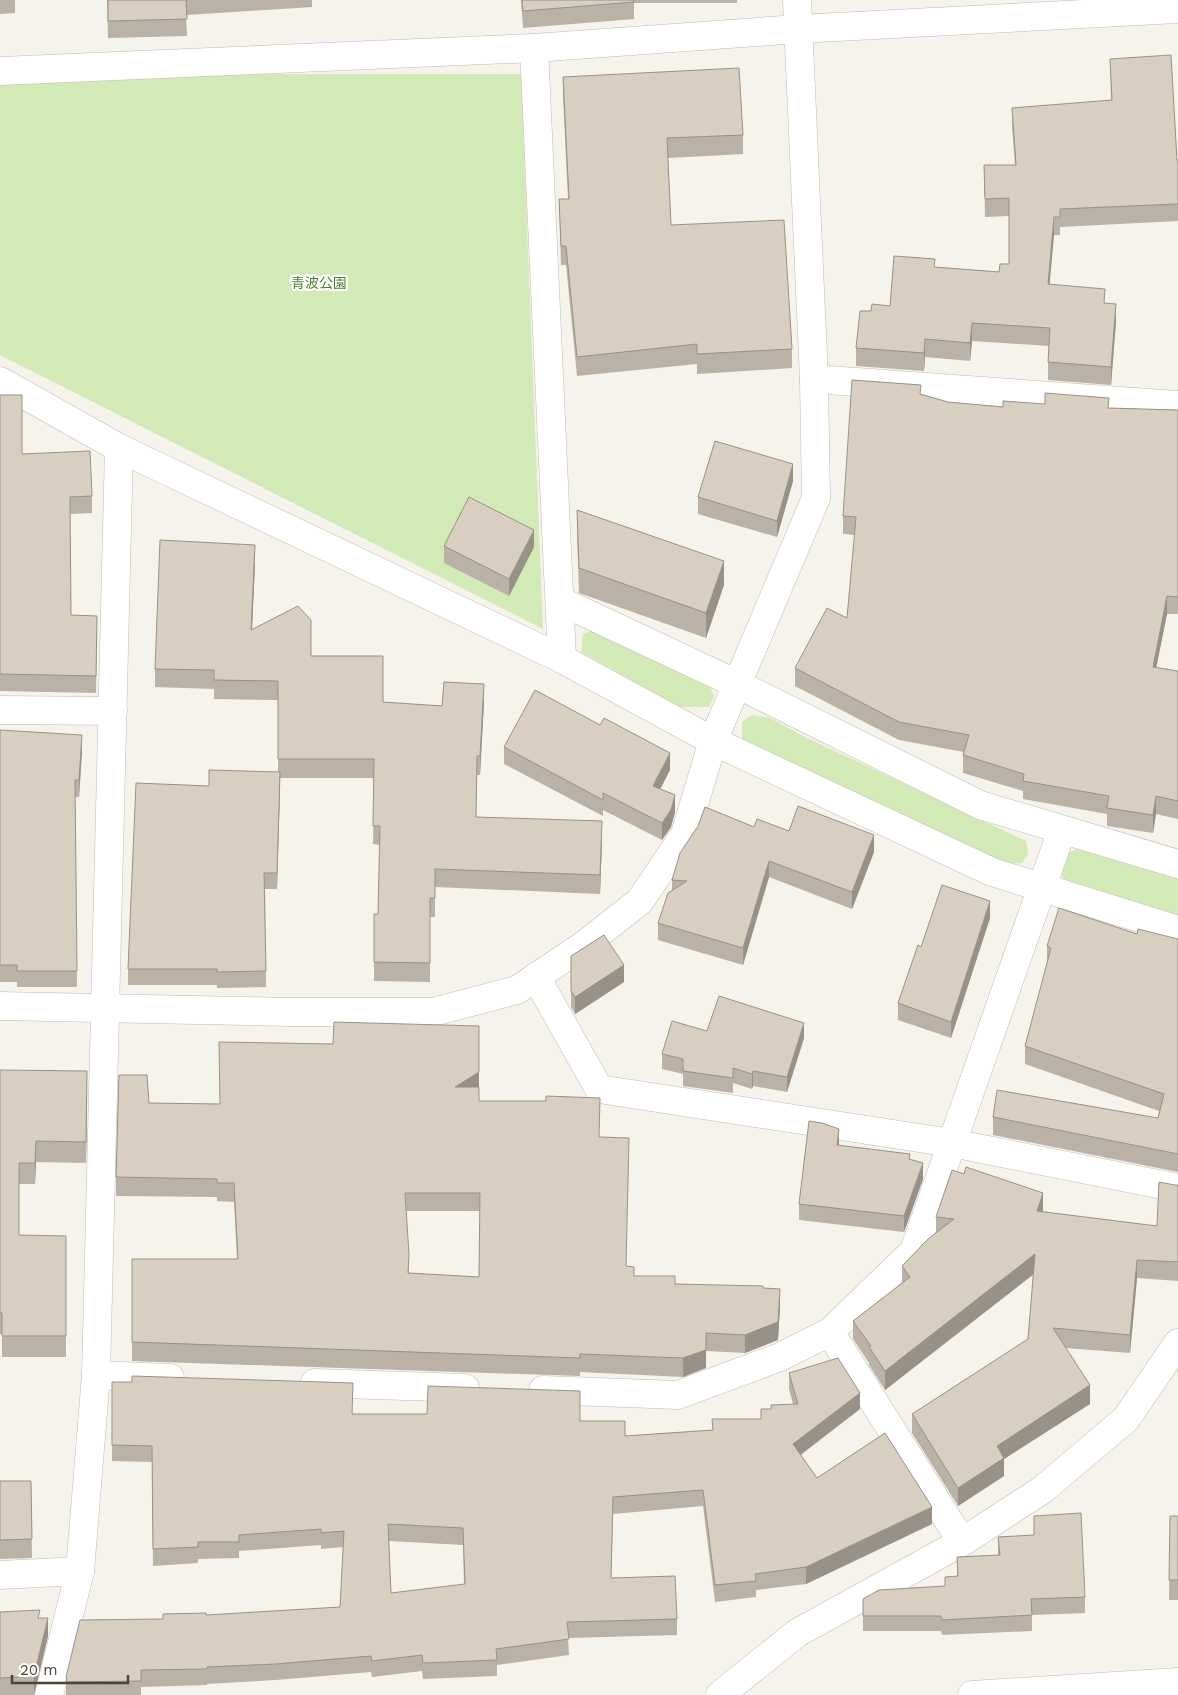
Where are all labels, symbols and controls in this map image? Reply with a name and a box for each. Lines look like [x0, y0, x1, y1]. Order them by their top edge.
park label: 青波公園 [291, 275, 347, 291]
scale bar [12, 1652, 129, 1684]
text: 20 m [20, 1661, 58, 1679]

